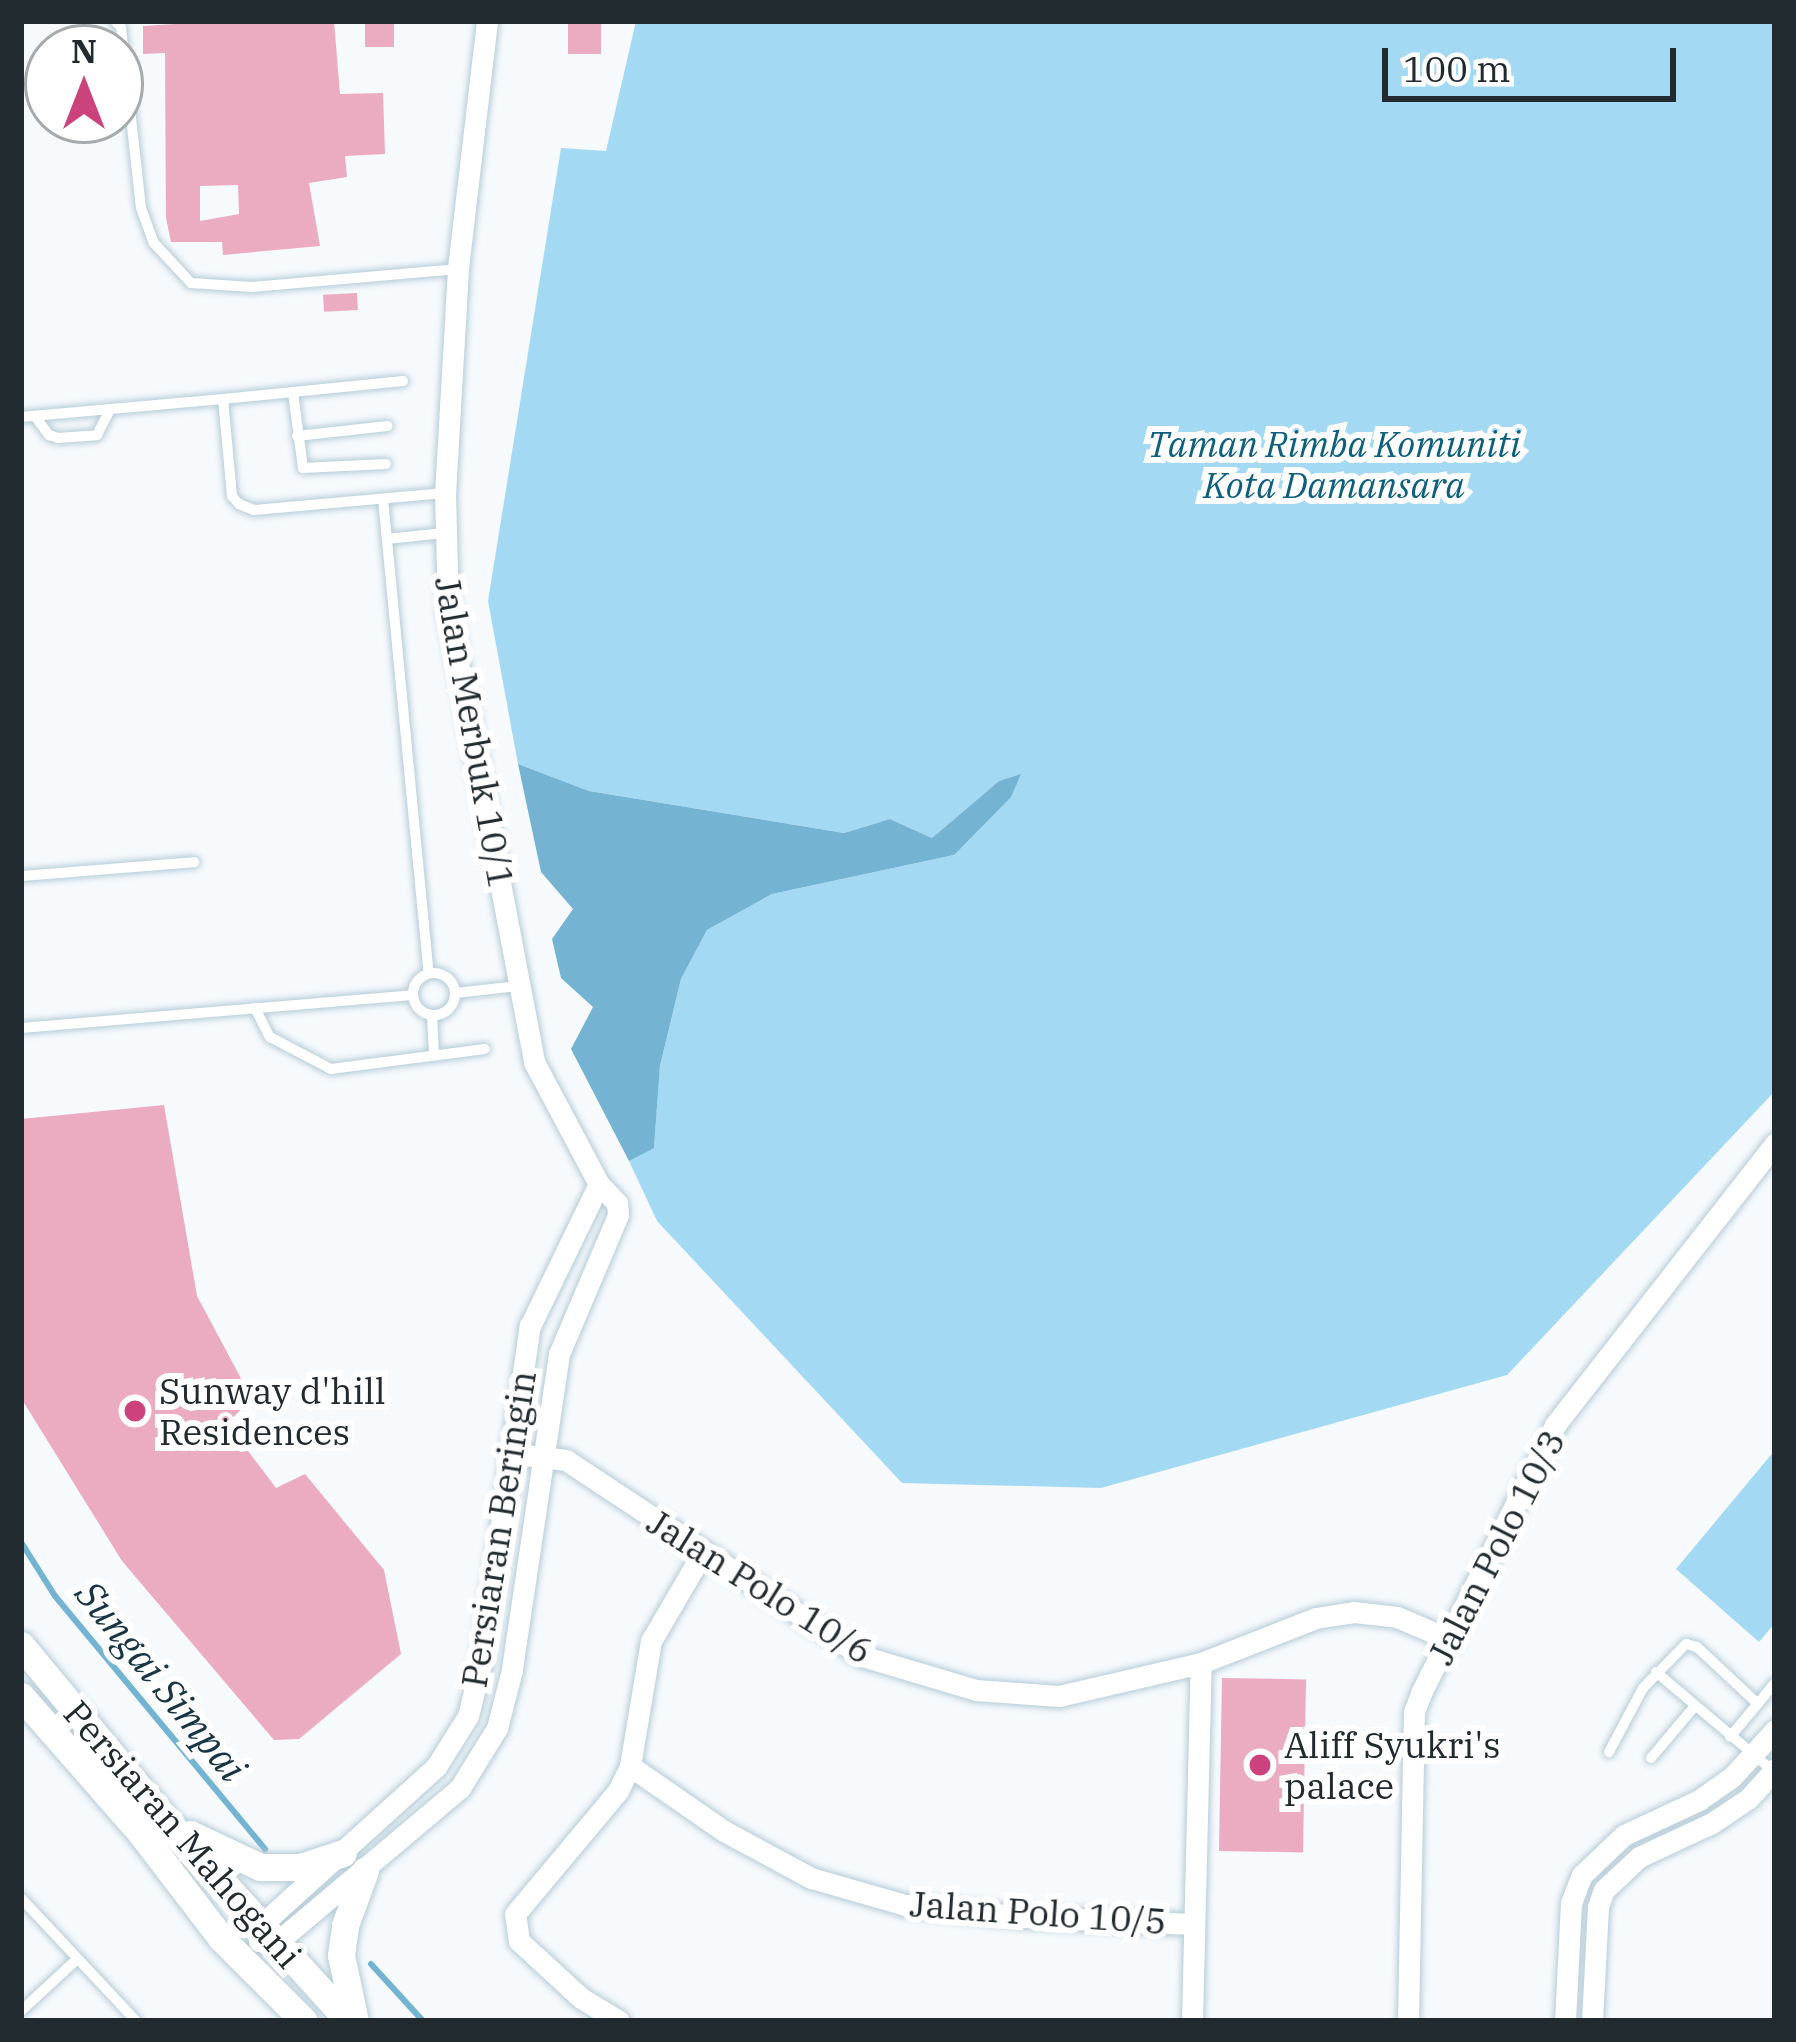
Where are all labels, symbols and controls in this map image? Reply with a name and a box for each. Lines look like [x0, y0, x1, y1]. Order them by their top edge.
north arrow [24, 24, 144, 144]
scale bar [1388, 24, 1682, 98]
text: N [71, 29, 97, 72]
text: 100 m [1403, 45, 1510, 92]
park label: Taman Rimba Komuniti Kota Damansara [1147, 421, 1521, 506]
street label: Jalan Merbuk 10/1 [426, 573, 524, 891]
place label: Sunway d'hill Residences [159, 1368, 386, 1453]
street label: Persiaran Beringin [452, 1368, 544, 1690]
marker: Sunway d'hill Residences [122, 1398, 148, 1424]
street label: Jalan Polo 10/3 [1418, 1423, 1574, 1671]
street label: Jalan Polo 10/6 [639, 1500, 881, 1672]
water label: Sungai Simpai [66, 1571, 256, 1791]
street label: Persiaran Mahogani [55, 1692, 311, 1976]
place label: Aliff Syukri's palace [1284, 1722, 1501, 1807]
marker: Aliff Syukri's palace [1247, 1752, 1273, 1778]
street label: Jalan Polo 10/5 [908, 1881, 1168, 1943]

